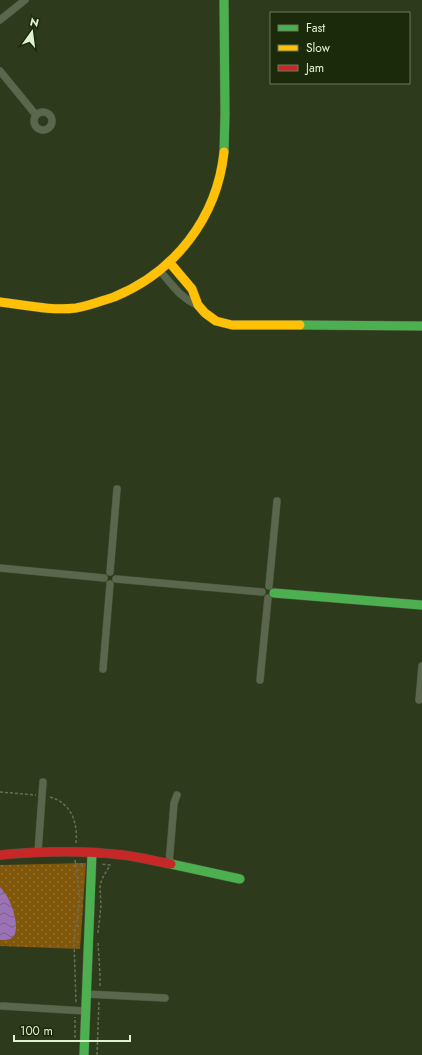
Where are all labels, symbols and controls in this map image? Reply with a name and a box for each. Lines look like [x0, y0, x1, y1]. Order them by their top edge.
north arrow [12, 12, 52, 52]
legend [270, 12, 410, 84]
text: N [28, 13, 41, 31]
text: Fast [306, 19, 325, 37]
text: Slow [306, 39, 331, 57]
text: Jam [304, 59, 324, 77]
scale bar [14, 1017, 130, 1043]
text: 100 m [20, 1022, 53, 1040]

